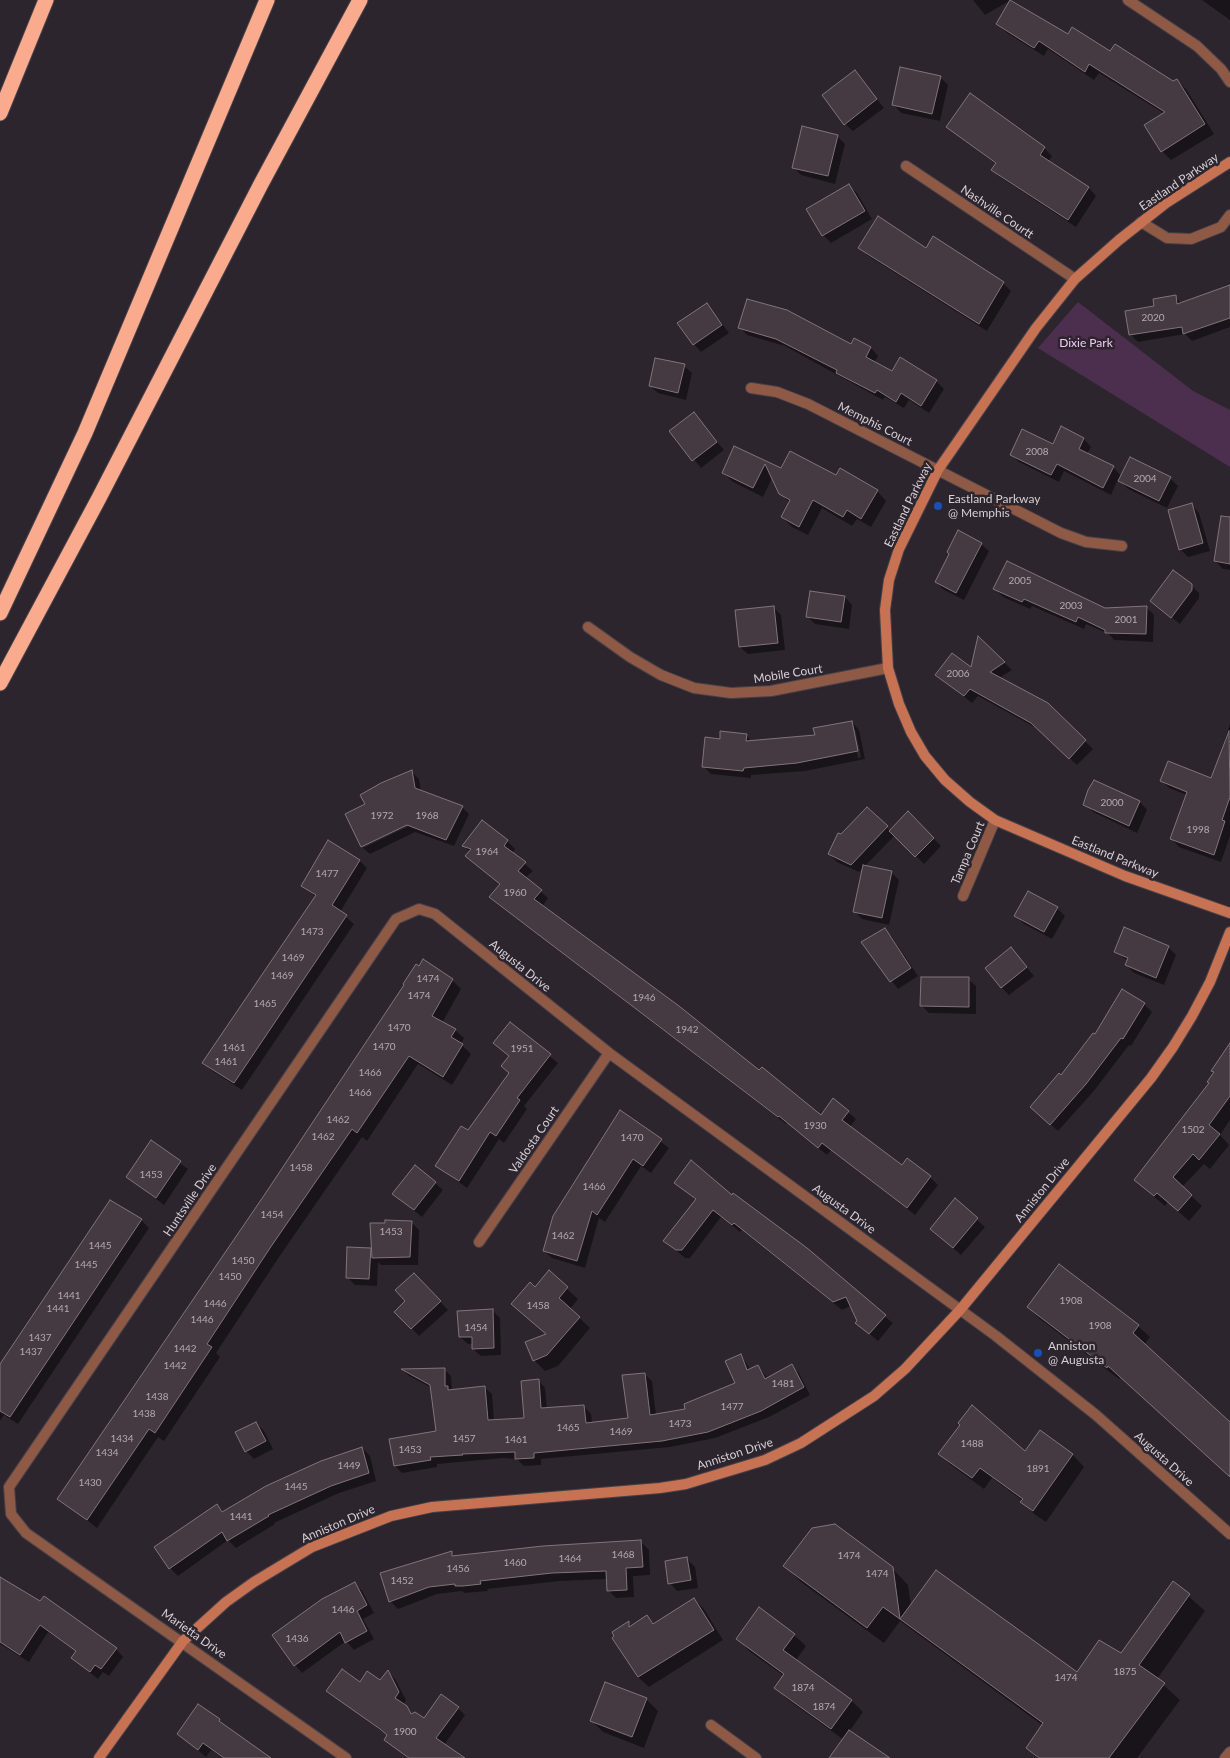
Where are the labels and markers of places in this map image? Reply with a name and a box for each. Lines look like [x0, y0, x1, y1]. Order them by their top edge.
place label: Eastland Parkway @ Memphis [948, 492, 1040, 520]
marker: Eastland Parkway @ Memphis [932, 500, 944, 512]
place label: Anniston @ Augusta [1048, 1339, 1104, 1367]
marker: Anniston @ Augusta [1032, 1347, 1044, 1359]

